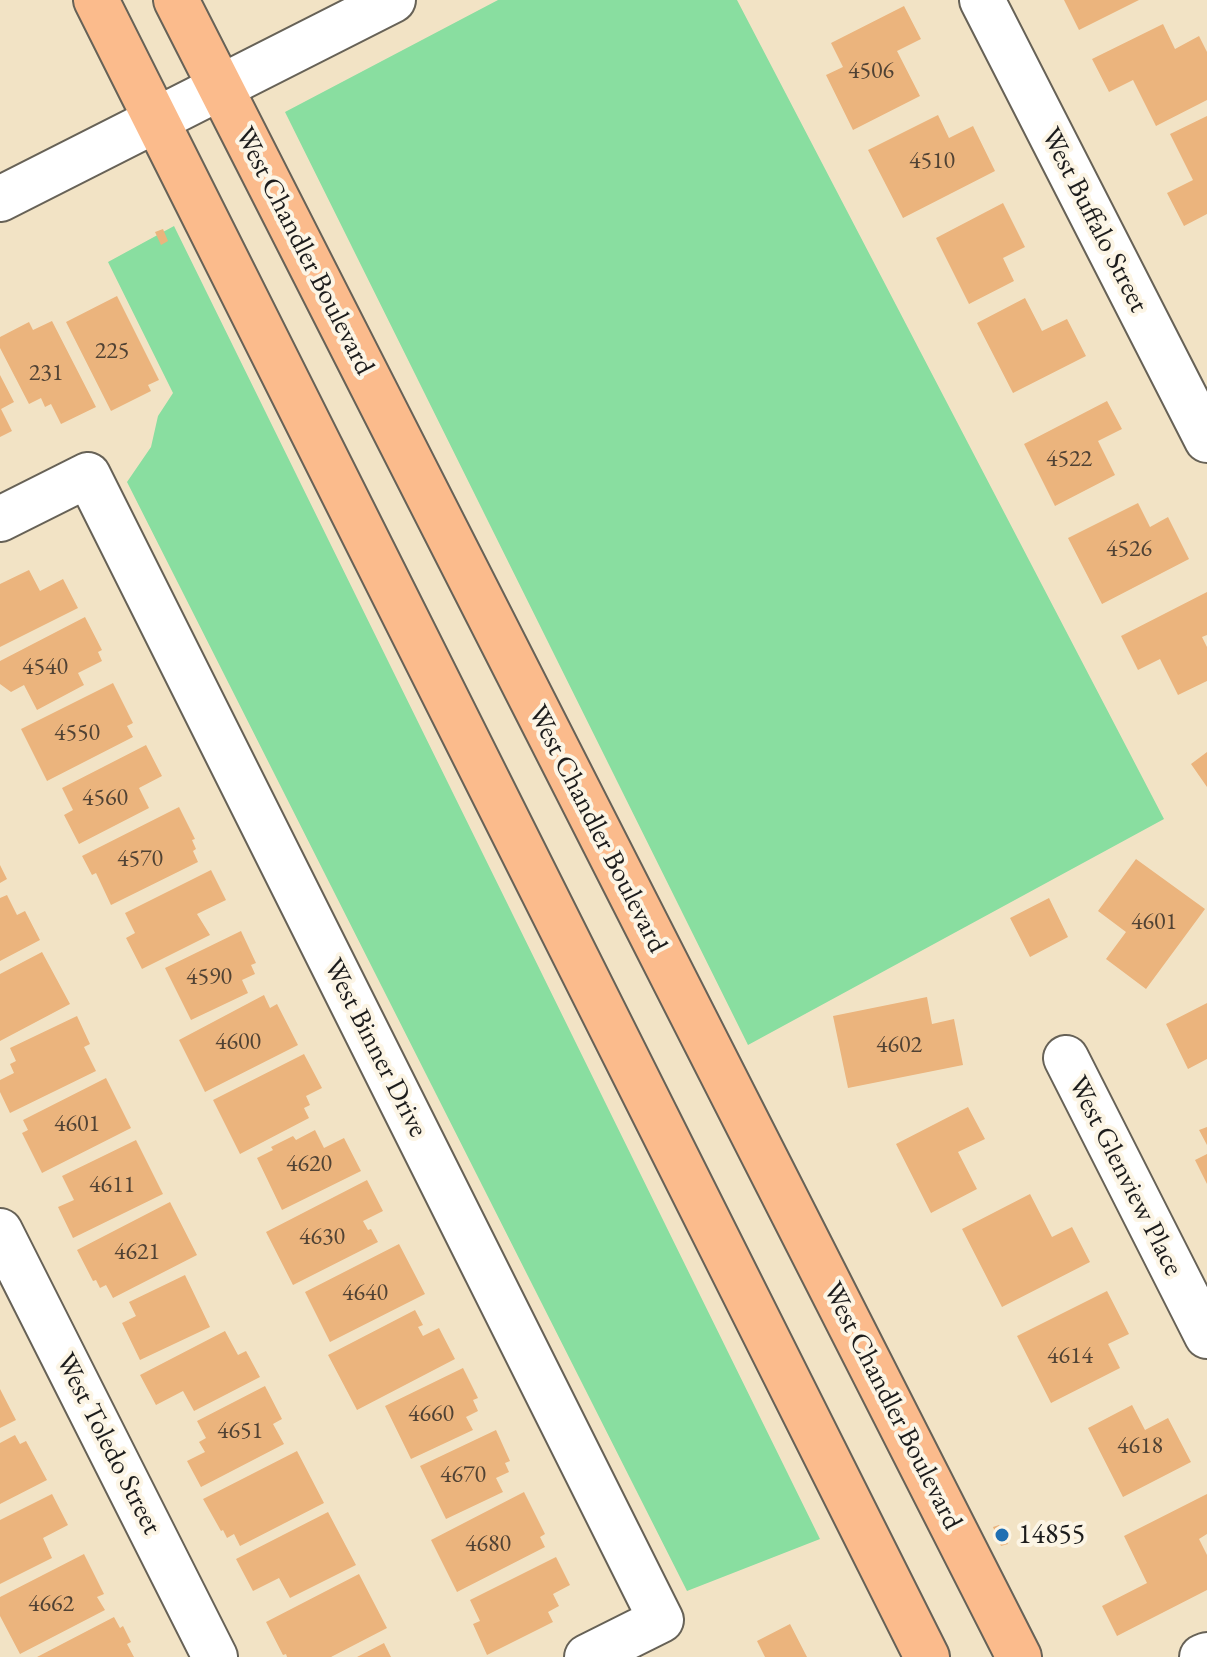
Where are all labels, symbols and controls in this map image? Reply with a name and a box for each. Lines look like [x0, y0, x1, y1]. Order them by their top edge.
house number: 4506 [848, 57, 894, 85]
street label: West Chandler Boulevard [227, 122, 381, 380]
street label: West Buffalo Street [1033, 122, 1155, 318]
house number: 4510 [909, 147, 955, 175]
house number: 225 [95, 337, 129, 365]
house number: 231 [29, 359, 63, 387]
house number: 4522 [1046, 445, 1092, 473]
house number: 4526 [1106, 535, 1152, 563]
house number: 4540 [22, 653, 68, 681]
street label: West Chandler Boulevard [520, 700, 674, 958]
house number: 4550 [54, 719, 100, 747]
house number: 4560 [82, 784, 128, 812]
house number: 4570 [117, 845, 163, 873]
house number: 4601 [1131, 908, 1177, 936]
street label: West Binner Drive [316, 953, 434, 1143]
house number: 4590 [186, 963, 232, 991]
house number: 4600 [215, 1028, 261, 1056]
house number: 4602 [876, 1031, 922, 1059]
street label: West Glenview Place [1060, 1071, 1190, 1281]
house number: 4601 [54, 1110, 100, 1138]
house number: 4620 [286, 1150, 332, 1178]
house number: 4611 [89, 1171, 135, 1199]
house number: 4630 [299, 1223, 345, 1251]
house number: 4621 [114, 1238, 160, 1266]
street label: West Chandler Boulevard [815, 1277, 969, 1535]
house number: 4640 [342, 1279, 388, 1307]
house number: 4614 [1047, 1342, 1093, 1370]
street label: West Toledo Street [48, 1348, 168, 1540]
house number: 4660 [408, 1400, 454, 1428]
house number: 4651 [217, 1417, 263, 1445]
house number: 4618 [1117, 1432, 1163, 1460]
house number: 4670 [440, 1461, 486, 1489]
place label: 14855 [1018, 1518, 1085, 1552]
marker: 14855 [993, 1526, 1011, 1544]
house number: 4680 [465, 1530, 511, 1558]
house number: 4662 [28, 1590, 74, 1618]

